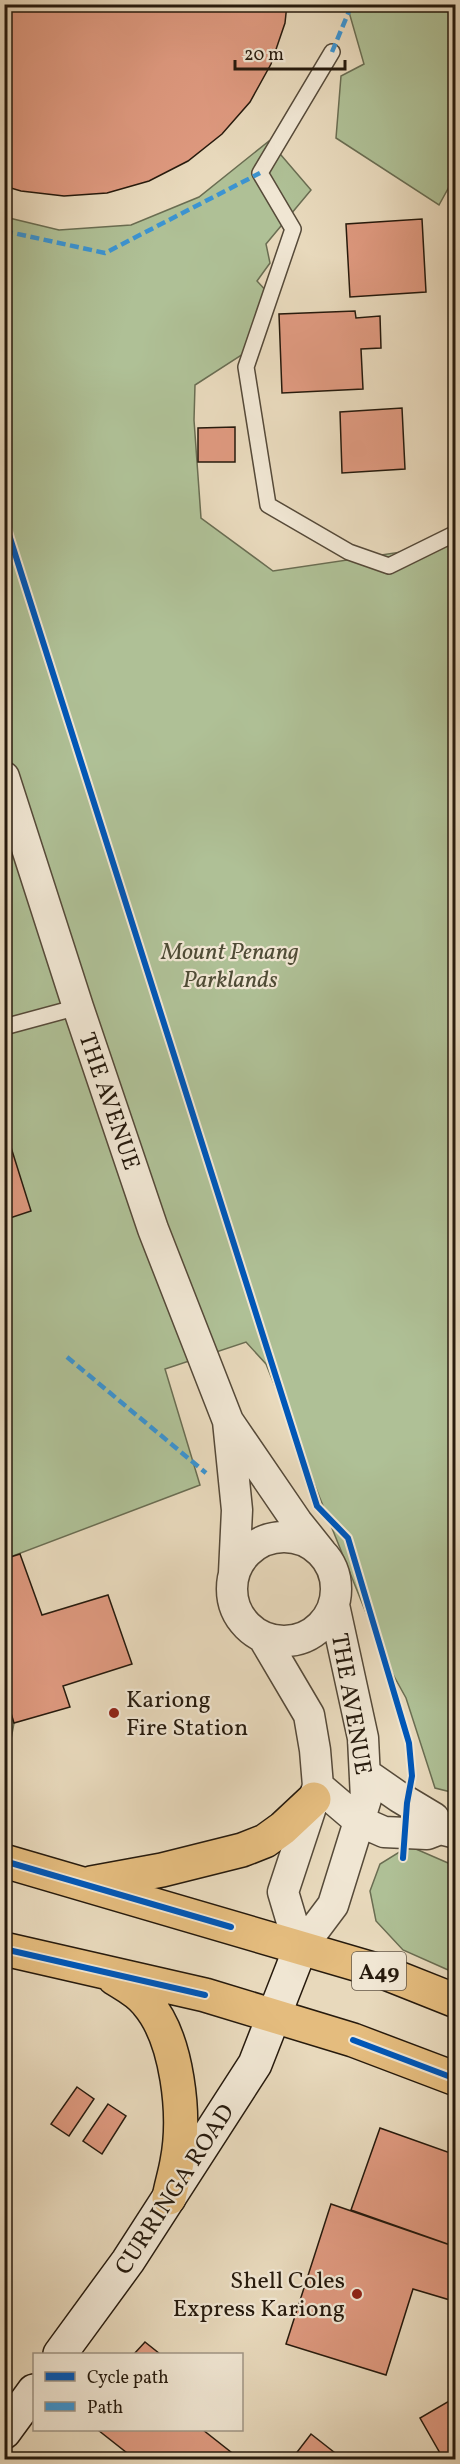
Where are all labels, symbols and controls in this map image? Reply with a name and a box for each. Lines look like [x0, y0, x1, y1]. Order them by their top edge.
scale bar [235, 33, 344, 71]
text: 20 m [244, 43, 284, 68]
park label: Mount Penang Parklands [160, 936, 299, 998]
street label: THE AVENUE [69, 1028, 148, 1175]
street label: THE AVENUE [321, 1631, 379, 1778]
place label: Kariong Fire Station [126, 1684, 248, 1746]
marker: Kariong Fire Station [107, 1706, 121, 1720]
road number: A49 [352, 1952, 406, 1990]
street label: CURRINGA ROAD [108, 2098, 244, 2282]
place label: Shell Coles Express Kariong [173, 2265, 345, 2327]
marker: Shell Coles Express Kariong [350, 2287, 364, 2301]
legend [33, 2353, 243, 2431]
text: Cycle path [87, 2366, 169, 2391]
text: Path [87, 2396, 123, 2421]

